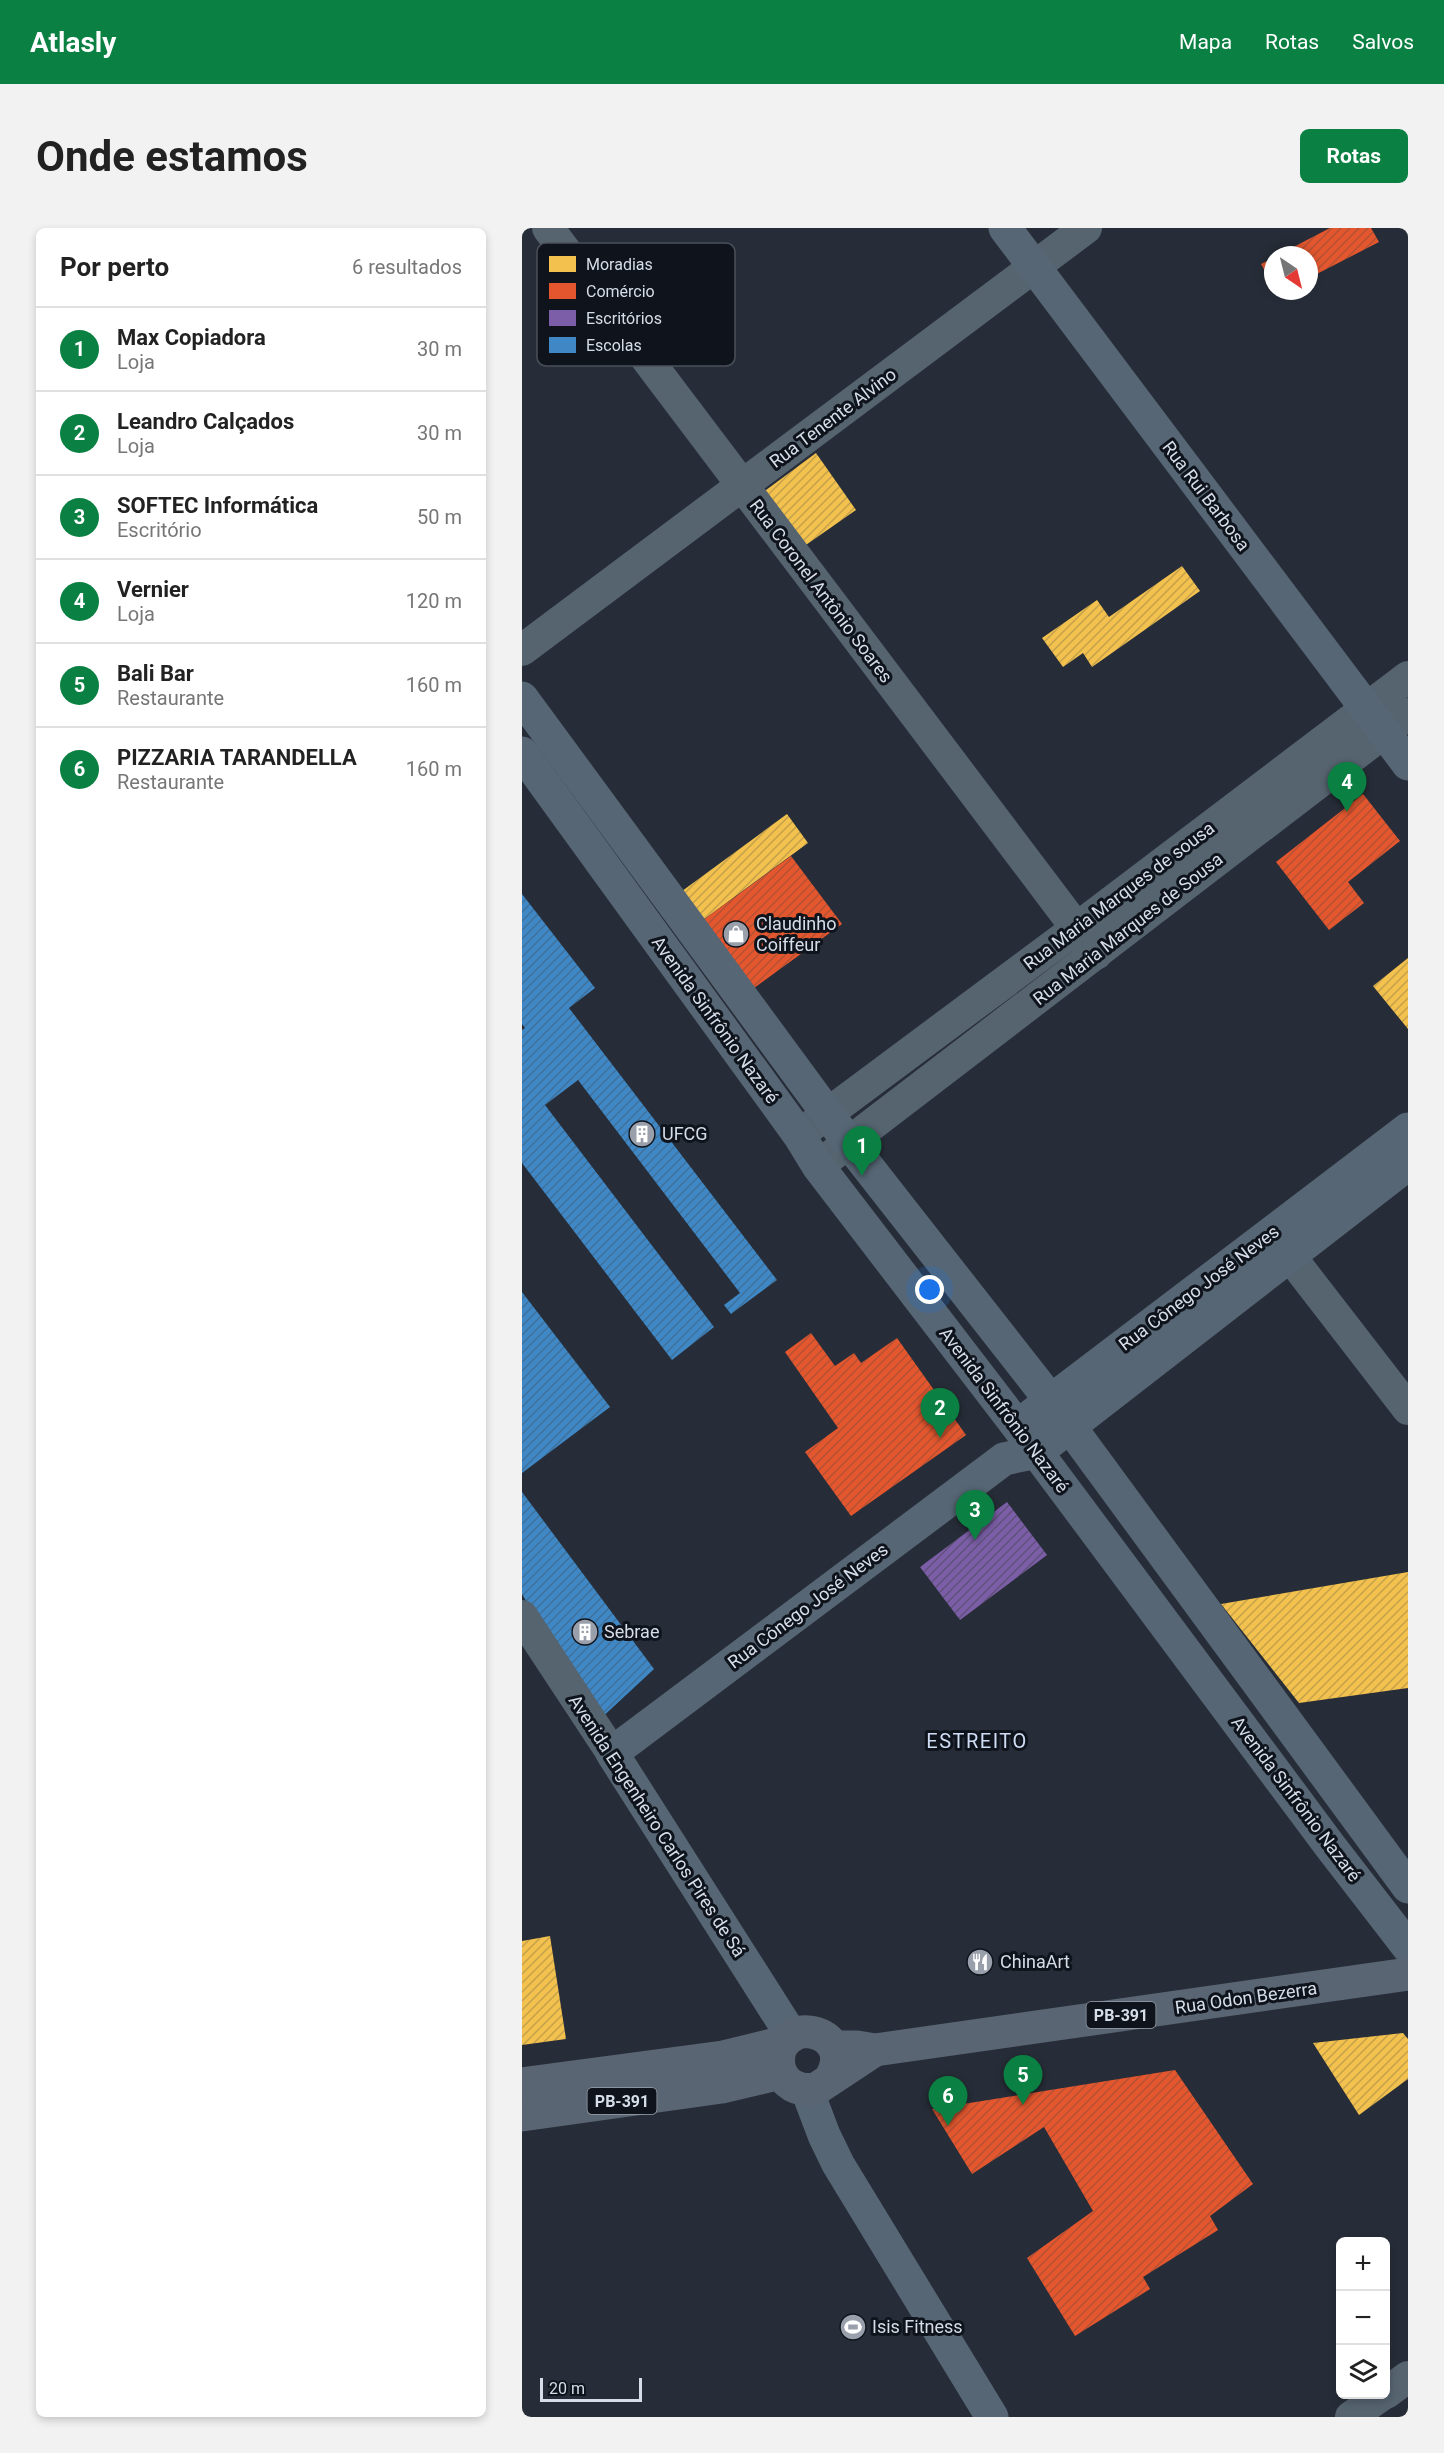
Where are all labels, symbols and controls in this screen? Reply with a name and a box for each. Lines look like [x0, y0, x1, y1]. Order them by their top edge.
text: Atlasly [30, 26, 116, 59]
text: Mapa [1179, 30, 1232, 54]
text: Rotas [1265, 30, 1319, 54]
text: Salvos [1352, 30, 1414, 54]
button: Rotas [1300, 129, 1408, 183]
text: Onde estamos [36, 132, 308, 181]
legend [537, 243, 735, 366]
north arrow [1264, 246, 1318, 300]
text: Por perto [60, 252, 169, 282]
text: 6 resultados [352, 255, 462, 279]
text: Moradias [586, 255, 653, 274]
text: Comércio [586, 282, 655, 301]
text: Escritórios [586, 309, 662, 328]
text: Max Copiadora [117, 325, 266, 350]
text: Escolas [586, 336, 642, 355]
text: 1 [74, 337, 85, 361]
text: 30 m [417, 337, 462, 361]
text: Loja [117, 350, 155, 374]
street label: Rua Tenente Alvino [765, 363, 900, 472]
text: Leandro Calçados [117, 409, 294, 434]
text: 2 [74, 421, 85, 445]
text: 30 m [417, 421, 462, 445]
text: Loja [117, 434, 155, 458]
street label: Rua Rui Barbosa [1158, 437, 1254, 555]
text: SOFTEC Informática [117, 493, 318, 518]
street label: Rua Coronel Antônio Soares [746, 495, 897, 686]
text: 3 [74, 505, 85, 529]
text: 50 m [417, 505, 462, 529]
text: Escritório [117, 518, 202, 542]
text: Vernier [117, 577, 189, 602]
text: 4 [74, 589, 85, 613]
text: 120 m [406, 589, 462, 613]
text: Loja [117, 602, 155, 626]
text: Bali Bar [117, 661, 194, 686]
text: 5 [74, 673, 85, 697]
text: 160 m [406, 673, 462, 697]
text: Restaurante [117, 686, 224, 710]
text: PIZZARIA TARANDELLA [117, 745, 357, 770]
text: 6 [74, 757, 85, 781]
text: 160 m [406, 757, 462, 781]
pin: 4 [1328, 762, 1366, 812]
text: Restaurante [117, 770, 224, 794]
street label: Rua Maria Marques de sousa [1019, 817, 1218, 974]
street label: Rua Maria Marques de Sousa [1029, 848, 1227, 1009]
place label: Claudinho Coiffeur [756, 913, 836, 955]
shop icon: Claudinho Coiffeur [721, 919, 751, 949]
street label: Avenida Sinfrônio Nazaré [648, 932, 783, 1107]
building icon: UFCG [627, 1119, 657, 1149]
place label: UFCG [662, 1123, 708, 1144]
pin: 1 [842, 1126, 882, 1176]
street label: Rua Cônego José Neves [1115, 1221, 1283, 1355]
your location [915, 1275, 944, 1304]
street label: Avenida Sinfrônio Nazaré [935, 1323, 1073, 1496]
pin: 2 [920, 1388, 960, 1438]
pin: 3 [956, 1490, 994, 1540]
street label: Rua Cônego José Neves [724, 1539, 892, 1673]
building icon: Sebrae [570, 1617, 600, 1647]
place label: Sebrae [604, 1621, 659, 1642]
street label: Avenida Engenheiro Carlos Pires de Sá [565, 1691, 750, 1961]
street label: Avenida Sinfrônio Nazaré [1227, 1712, 1365, 1885]
district label: ESTREITO [926, 1729, 1028, 1753]
restaurant icon: ChinaArt [965, 1947, 995, 1977]
place label: ChinaArt [1000, 1951, 1070, 1972]
street label: Rua Odon Bezerra [1174, 1977, 1318, 2018]
road number: PB-391 [1086, 2002, 1156, 2028]
pin: 5 [1004, 2056, 1042, 2105]
pin: 6 [928, 2076, 968, 2126]
road number: PB-391 [588, 2088, 656, 2114]
map controls [1336, 2237, 1390, 2399]
button: + [1336, 2237, 1390, 2291]
button: − [1336, 2291, 1390, 2345]
sports icon: Isis Fitness [838, 2312, 868, 2342]
place label: Isis Fitness [872, 2316, 963, 2337]
button: layers [1336, 2345, 1390, 2399]
scale bar [540, 2375, 642, 2402]
text: 20 m [549, 2379, 585, 2398]

